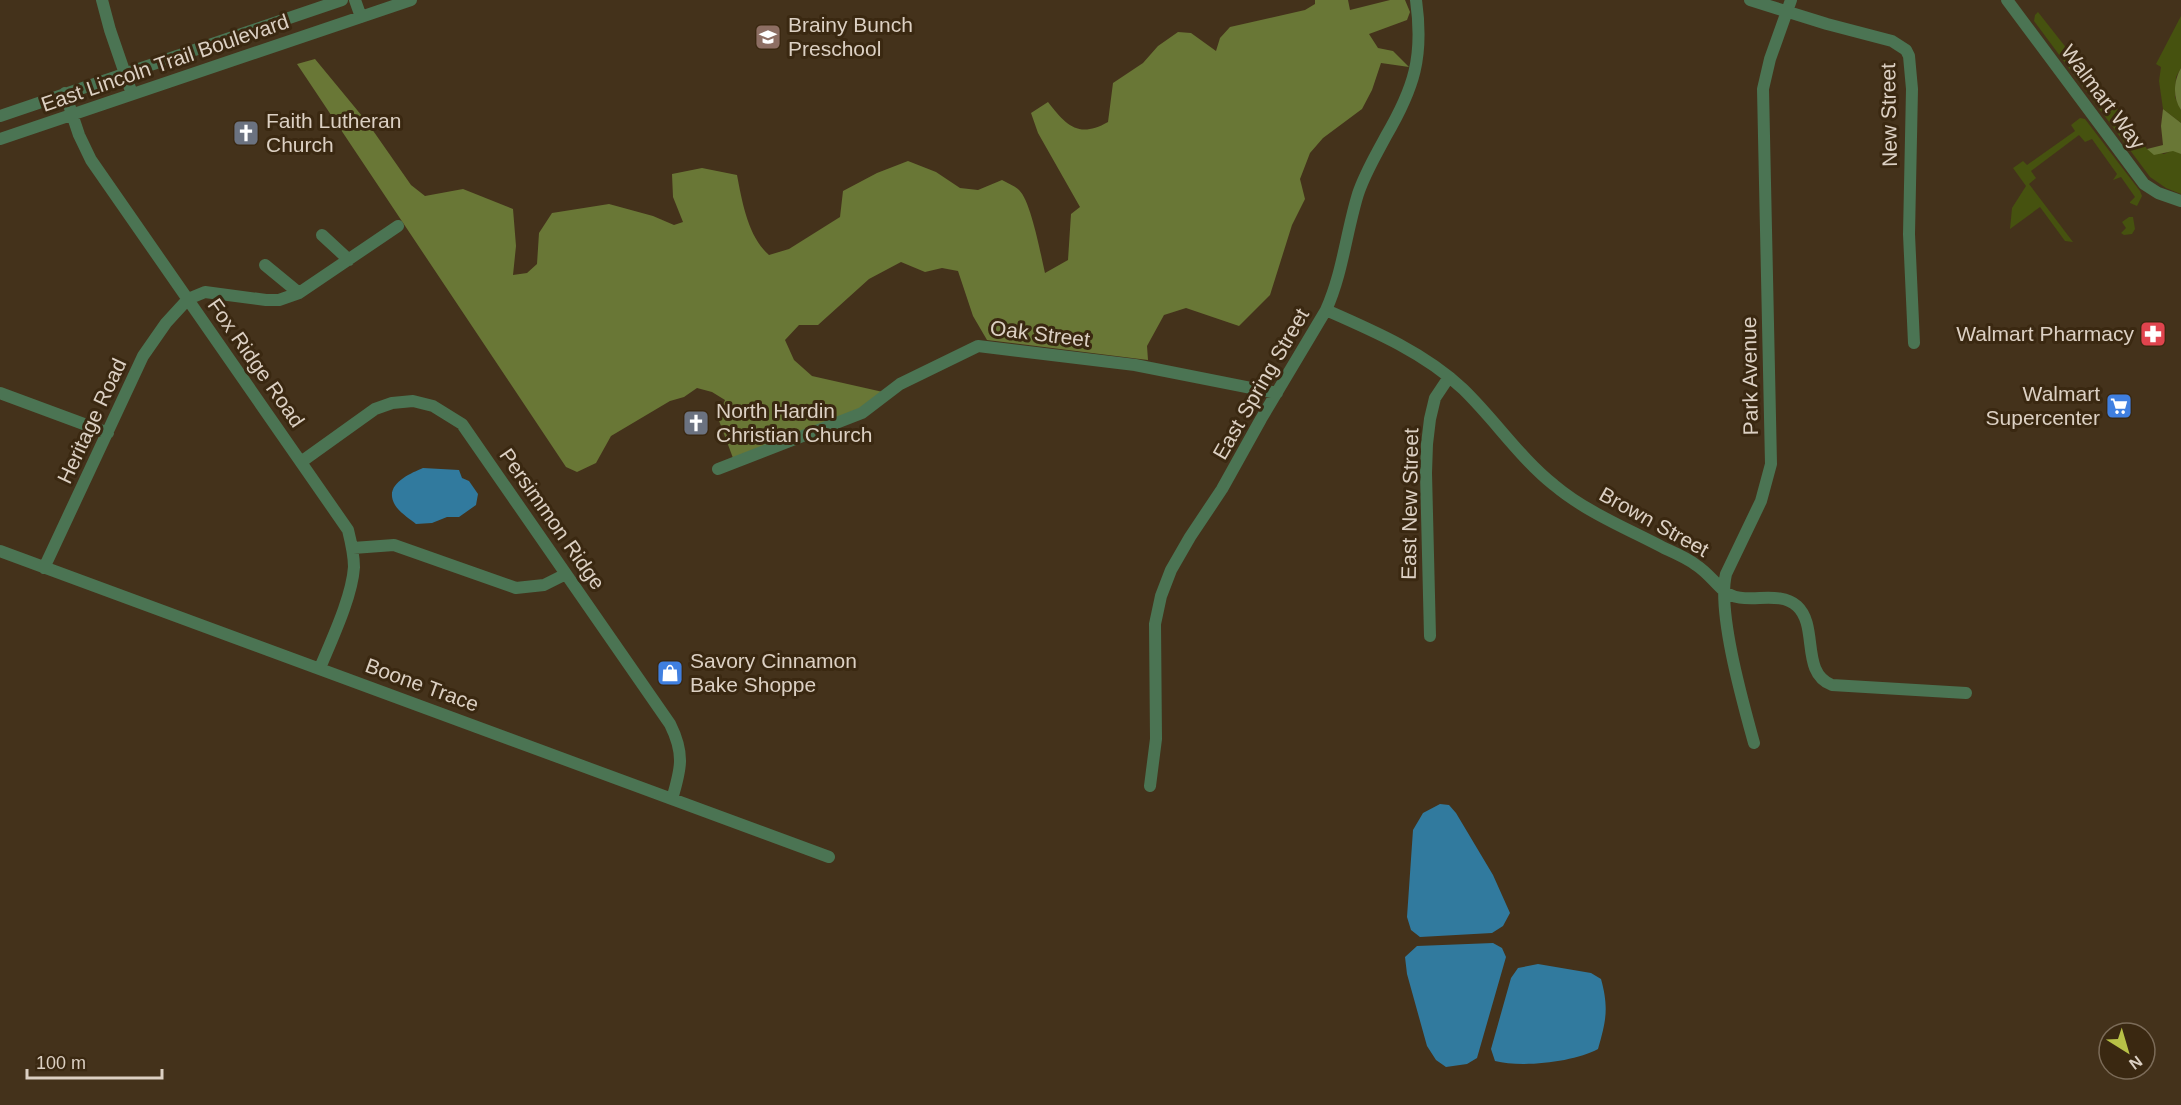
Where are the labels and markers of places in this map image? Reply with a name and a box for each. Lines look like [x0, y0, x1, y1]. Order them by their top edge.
place label: Brainy Bunch Preschool [788, 13, 913, 60]
school or university icon: Brainy Bunch Preschool [753, 22, 783, 52]
place label: Faith Lutheran Church [266, 109, 401, 156]
church icon: Faith Lutheran Church [231, 118, 261, 148]
pharmacy icon: Walmart Pharmacy [2138, 319, 2168, 349]
place label: Walmart Pharmacy [1956, 322, 2134, 345]
place label: Walmart Supercenter [1986, 382, 2100, 429]
supermarket icon: Walmart Supercenter [2104, 391, 2134, 421]
place label: North Hardin Christian Church [716, 399, 872, 446]
church icon: North Hardin Christian Church [681, 408, 711, 438]
place label: Savory Cinnamon Bake Shoppe [690, 649, 857, 696]
shop icon: Savory Cinnamon Bake Shoppe [655, 658, 685, 688]

